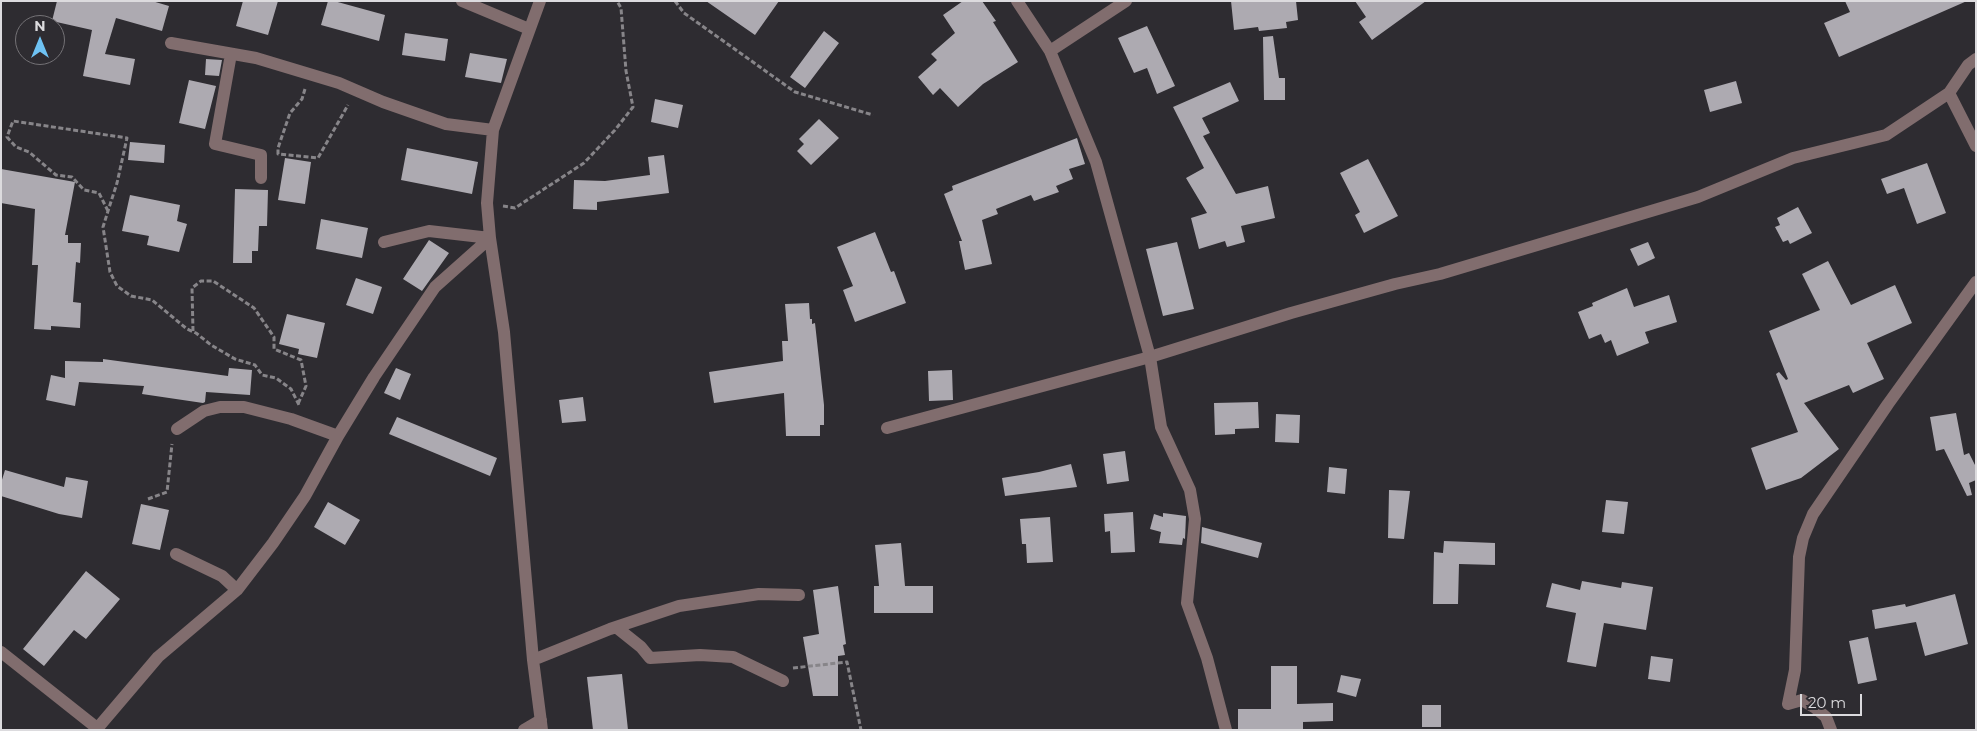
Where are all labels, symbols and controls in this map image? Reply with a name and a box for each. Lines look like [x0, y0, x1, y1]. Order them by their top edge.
north arrow [15, 15, 65, 65]
text: N [34, 17, 46, 35]
scale bar [1802, 684, 1864, 716]
text: 20 m [1808, 693, 1846, 712]

